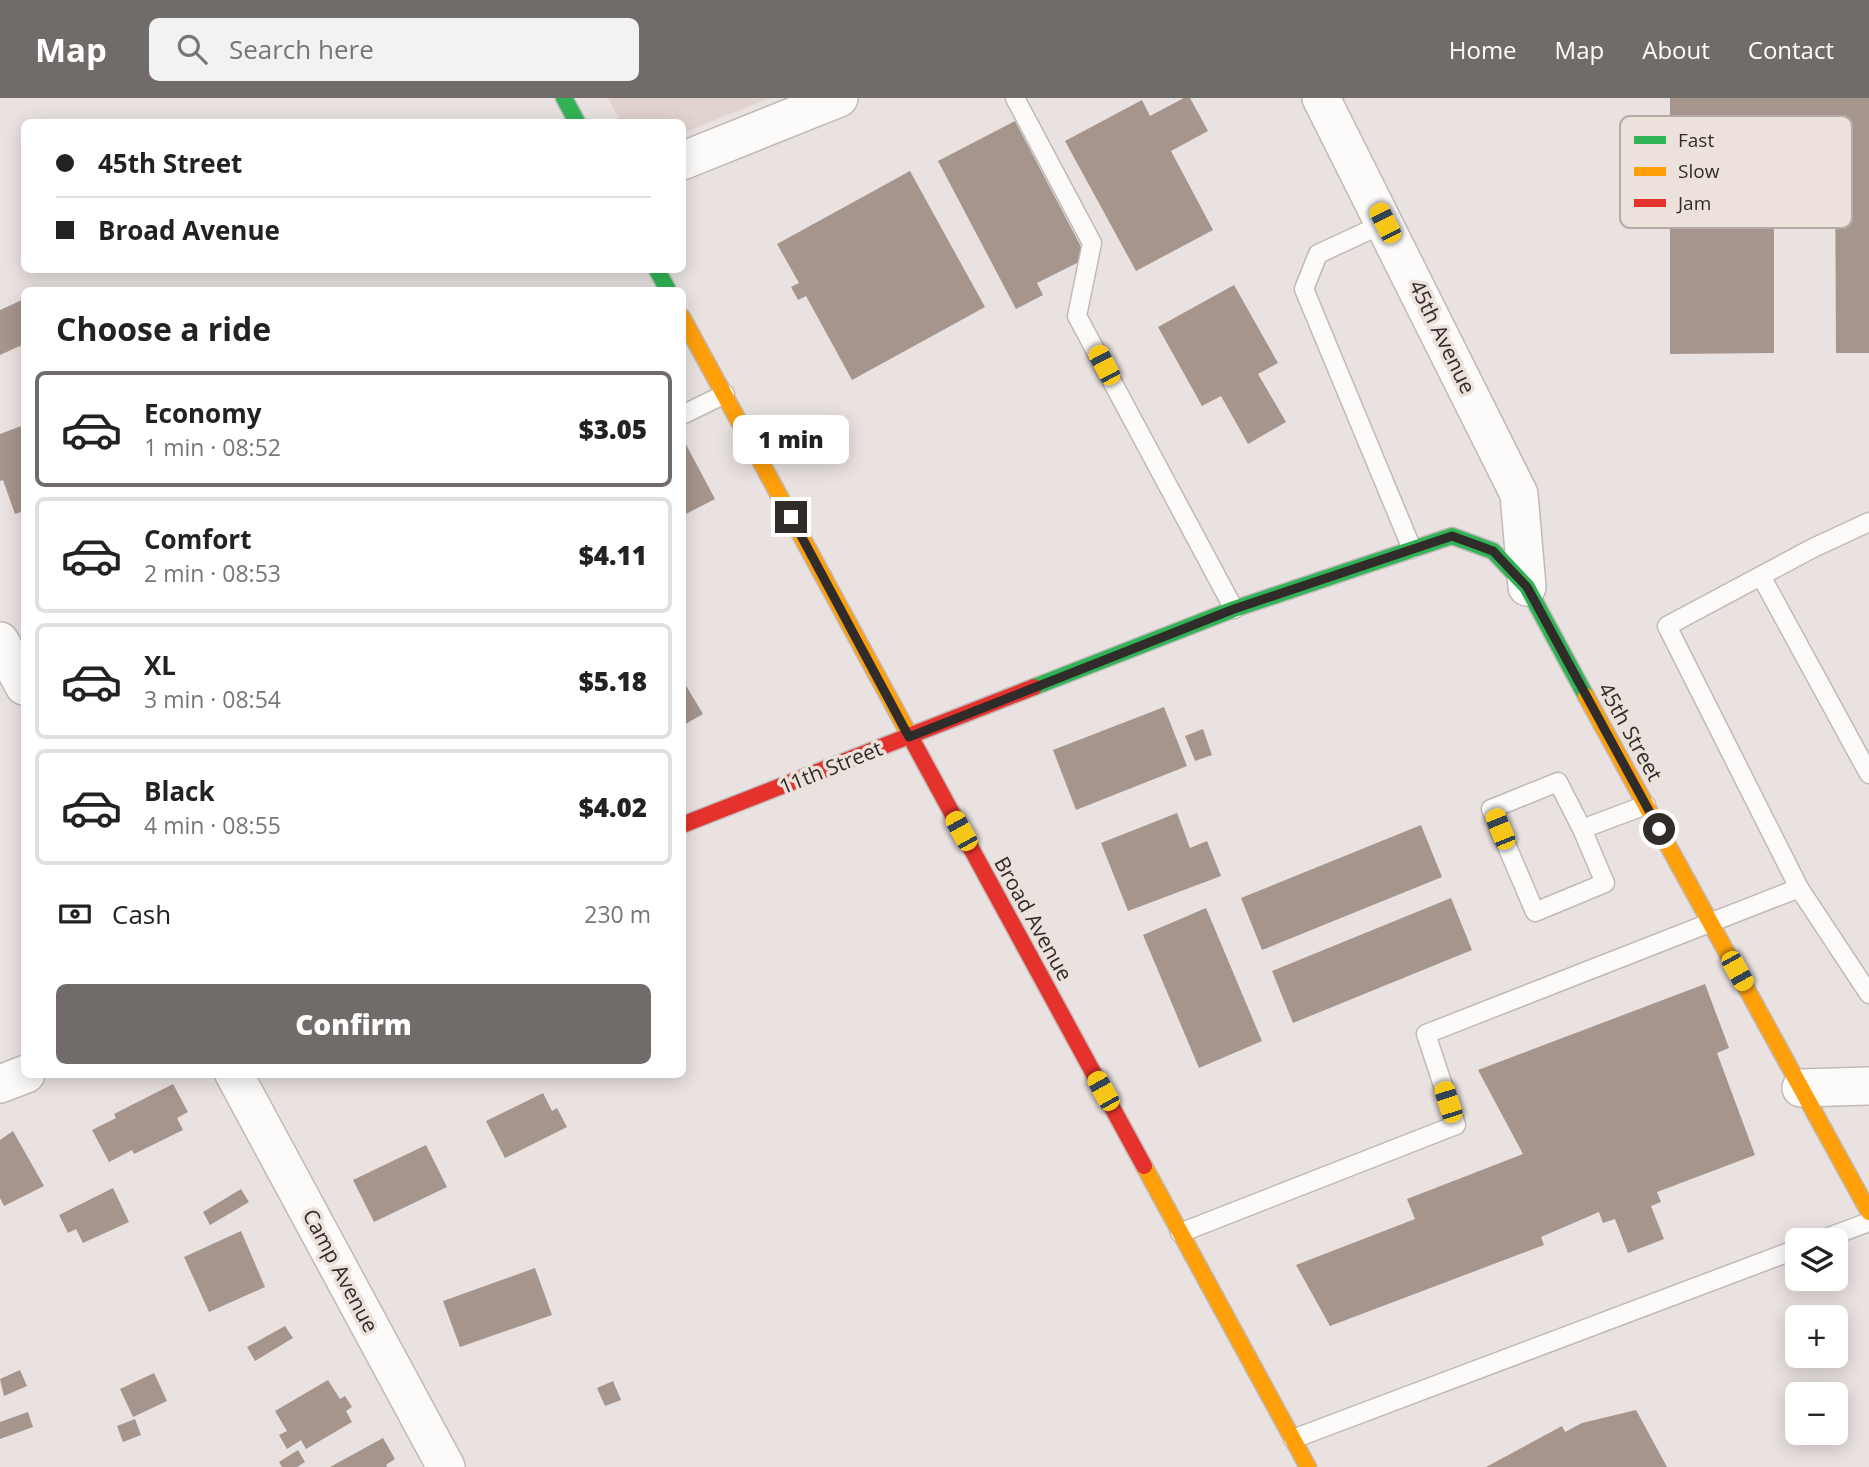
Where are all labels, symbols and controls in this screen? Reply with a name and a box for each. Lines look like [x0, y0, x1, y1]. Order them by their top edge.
search box [149, 18, 639, 81]
text: Map [35, 27, 107, 72]
icon: search [173, 30, 211, 68]
text: Search here [229, 31, 374, 67]
text: Home [1449, 33, 1517, 66]
text: Map [1555, 33, 1604, 66]
text: About [1642, 33, 1710, 66]
text: Contact [1748, 33, 1834, 66]
legend [1620, 116, 1852, 228]
text: Fast [1678, 127, 1714, 153]
text: 45th Street [98, 145, 242, 181]
text: Slow [1678, 158, 1720, 184]
text: Jam [1676, 190, 1711, 216]
car [1367, 200, 1404, 246]
text: Broad Avenue [98, 212, 280, 248]
street label: 45th Avenue [1403, 275, 1482, 398]
text: Choose a ride [56, 307, 271, 350]
car [1085, 342, 1124, 388]
text: Economy [144, 395, 262, 431]
icon: car [60, 398, 123, 461]
text: $3.05 [579, 411, 647, 447]
callout: 1 min [733, 416, 849, 464]
text: 1 min [758, 423, 824, 455]
text: 1 min · 08:52 [144, 431, 281, 463]
route end [775, 501, 807, 533]
text: Comfort [144, 521, 251, 557]
icon: car [60, 524, 123, 587]
text: $4.11 [579, 537, 647, 573]
text: 2 min · 08:53 [144, 557, 281, 589]
text: XL [144, 647, 176, 683]
icon: car [60, 650, 123, 713]
text: $5.18 [579, 663, 647, 699]
street label: 45th Street [1592, 677, 1669, 786]
text: 3 min · 08:54 [144, 683, 281, 715]
street label: 11th Street [775, 734, 886, 800]
text: Black [144, 773, 215, 809]
icon: car [60, 776, 123, 839]
text: $4.02 [579, 789, 647, 825]
car [1483, 806, 1518, 852]
car [942, 808, 981, 854]
text: 4 min · 08:55 [144, 809, 281, 841]
route start [1643, 813, 1675, 845]
street label: Broad Avenue [988, 851, 1080, 986]
icon: cash [56, 895, 94, 933]
text: Cash [112, 896, 171, 932]
text: 230 m [584, 898, 651, 930]
car [1718, 948, 1757, 994]
button: Confirm [56, 984, 651, 1064]
car [1084, 1068, 1123, 1114]
car [1432, 1079, 1465, 1125]
street label: Camp Avenue [297, 1204, 385, 1337]
map controls [1785, 1228, 1848, 1445]
button: layers [1785, 1228, 1848, 1291]
button: + [1785, 1305, 1848, 1368]
button: − [1785, 1382, 1848, 1445]

